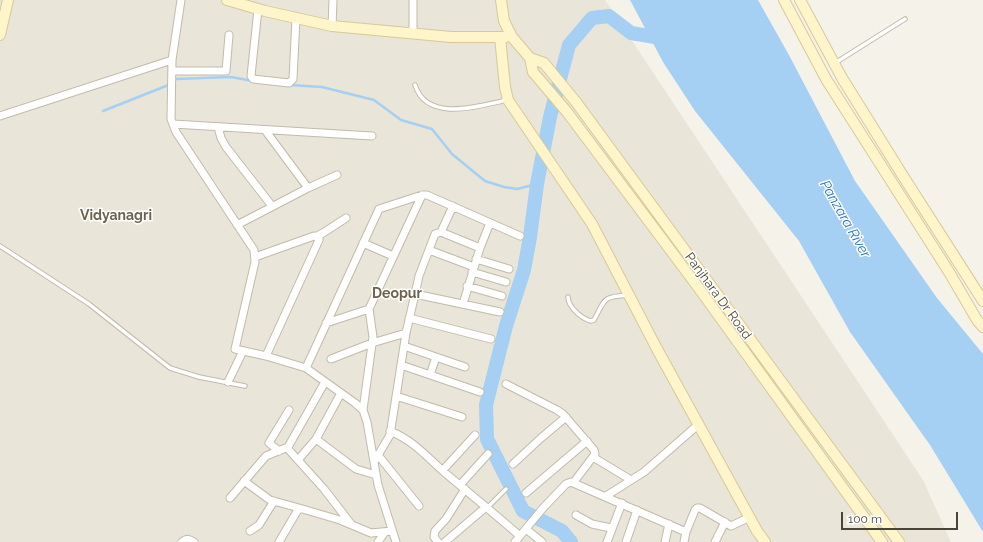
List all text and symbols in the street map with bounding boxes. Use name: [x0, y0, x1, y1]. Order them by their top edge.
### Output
water label: Panzara River: [816, 177, 874, 261]
district label: Vidyanagri: [80, 208, 152, 224]
street label: Panjhara Dr Road: [681, 250, 755, 342]
district label: Deopur: [372, 286, 422, 302]
scale bar: [843, 504, 960, 530]
text: 100 m: [848, 512, 882, 526]

